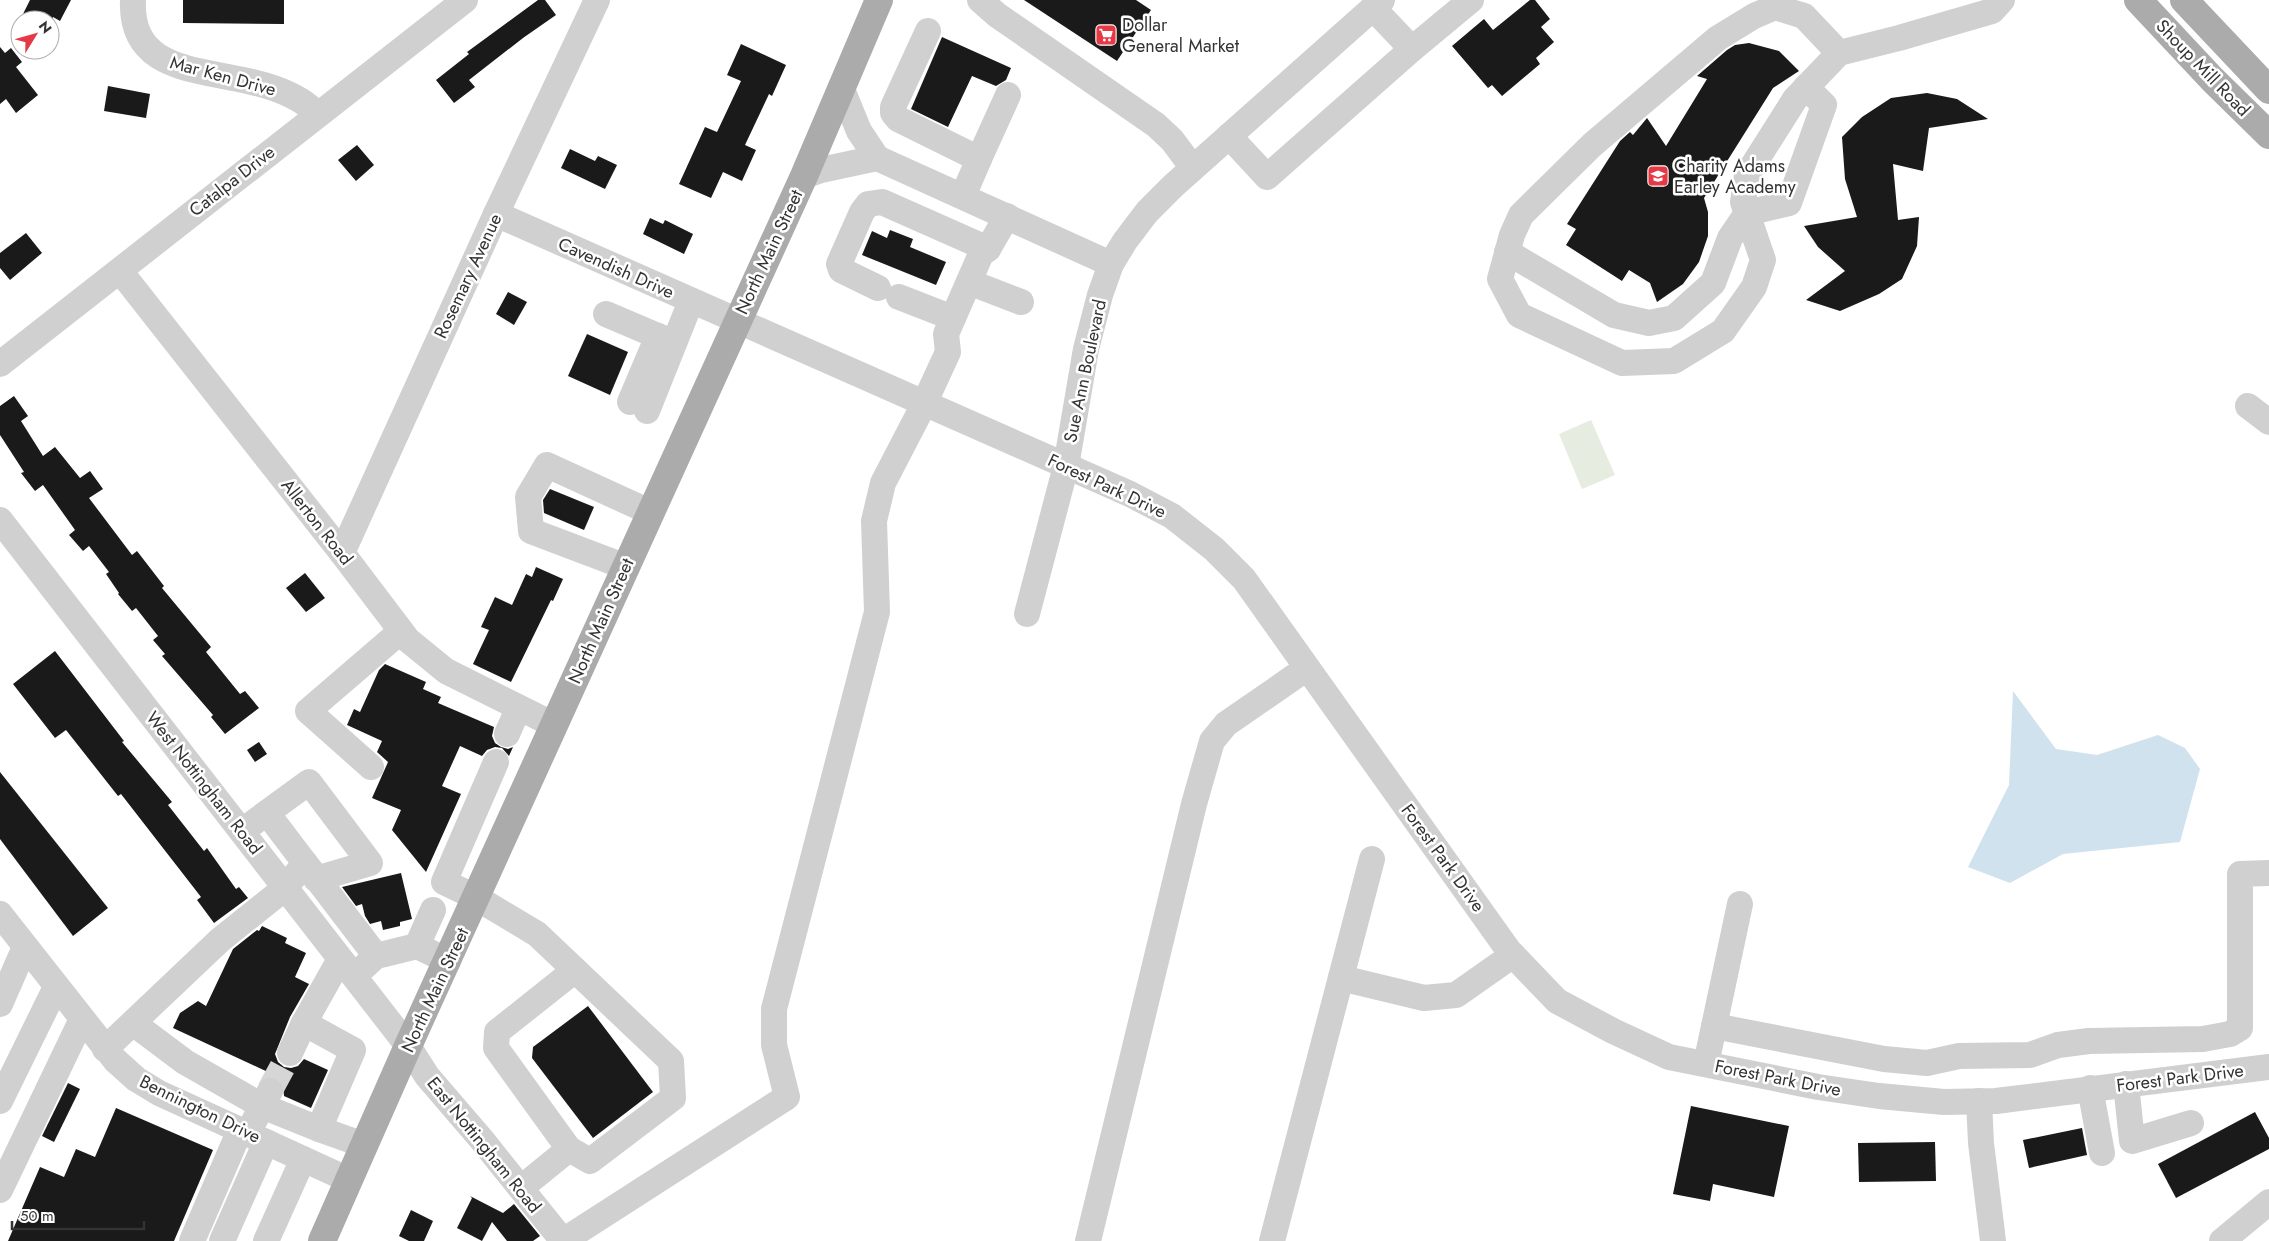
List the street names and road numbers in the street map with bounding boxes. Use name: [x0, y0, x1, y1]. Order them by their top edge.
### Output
street label: Shoup Mill Road: [2150, 14, 2256, 122]
street label: Mar Ken Drive: [167, 49, 279, 103]
street label: Catalpa Drive: [184, 139, 280, 223]
street label: North Main Street: [729, 185, 810, 319]
street label: Rosemary Avenue: [428, 209, 508, 343]
street label: Cavendish Drive: [554, 231, 678, 305]
street label: Sue Ann Boulevard: [1057, 297, 1113, 445]
street label: Forest Park Drive: [1044, 447, 1170, 525]
street label: Allerton Road: [275, 473, 359, 571]
street label: North Main Street: [562, 554, 641, 688]
street label: West Nottingham Road: [140, 706, 268, 860]
street label: Forest Park Drive: [1395, 799, 1491, 917]
street label: North Main Street: [395, 923, 476, 1057]
street label: Forest Park Drive: [1713, 1053, 1843, 1103]
street label: Forest Park Drive: [2115, 1057, 2245, 1099]
street label: Bennington Drive: [135, 1068, 265, 1150]
street label: East Nottingham Road: [421, 1071, 547, 1219]

